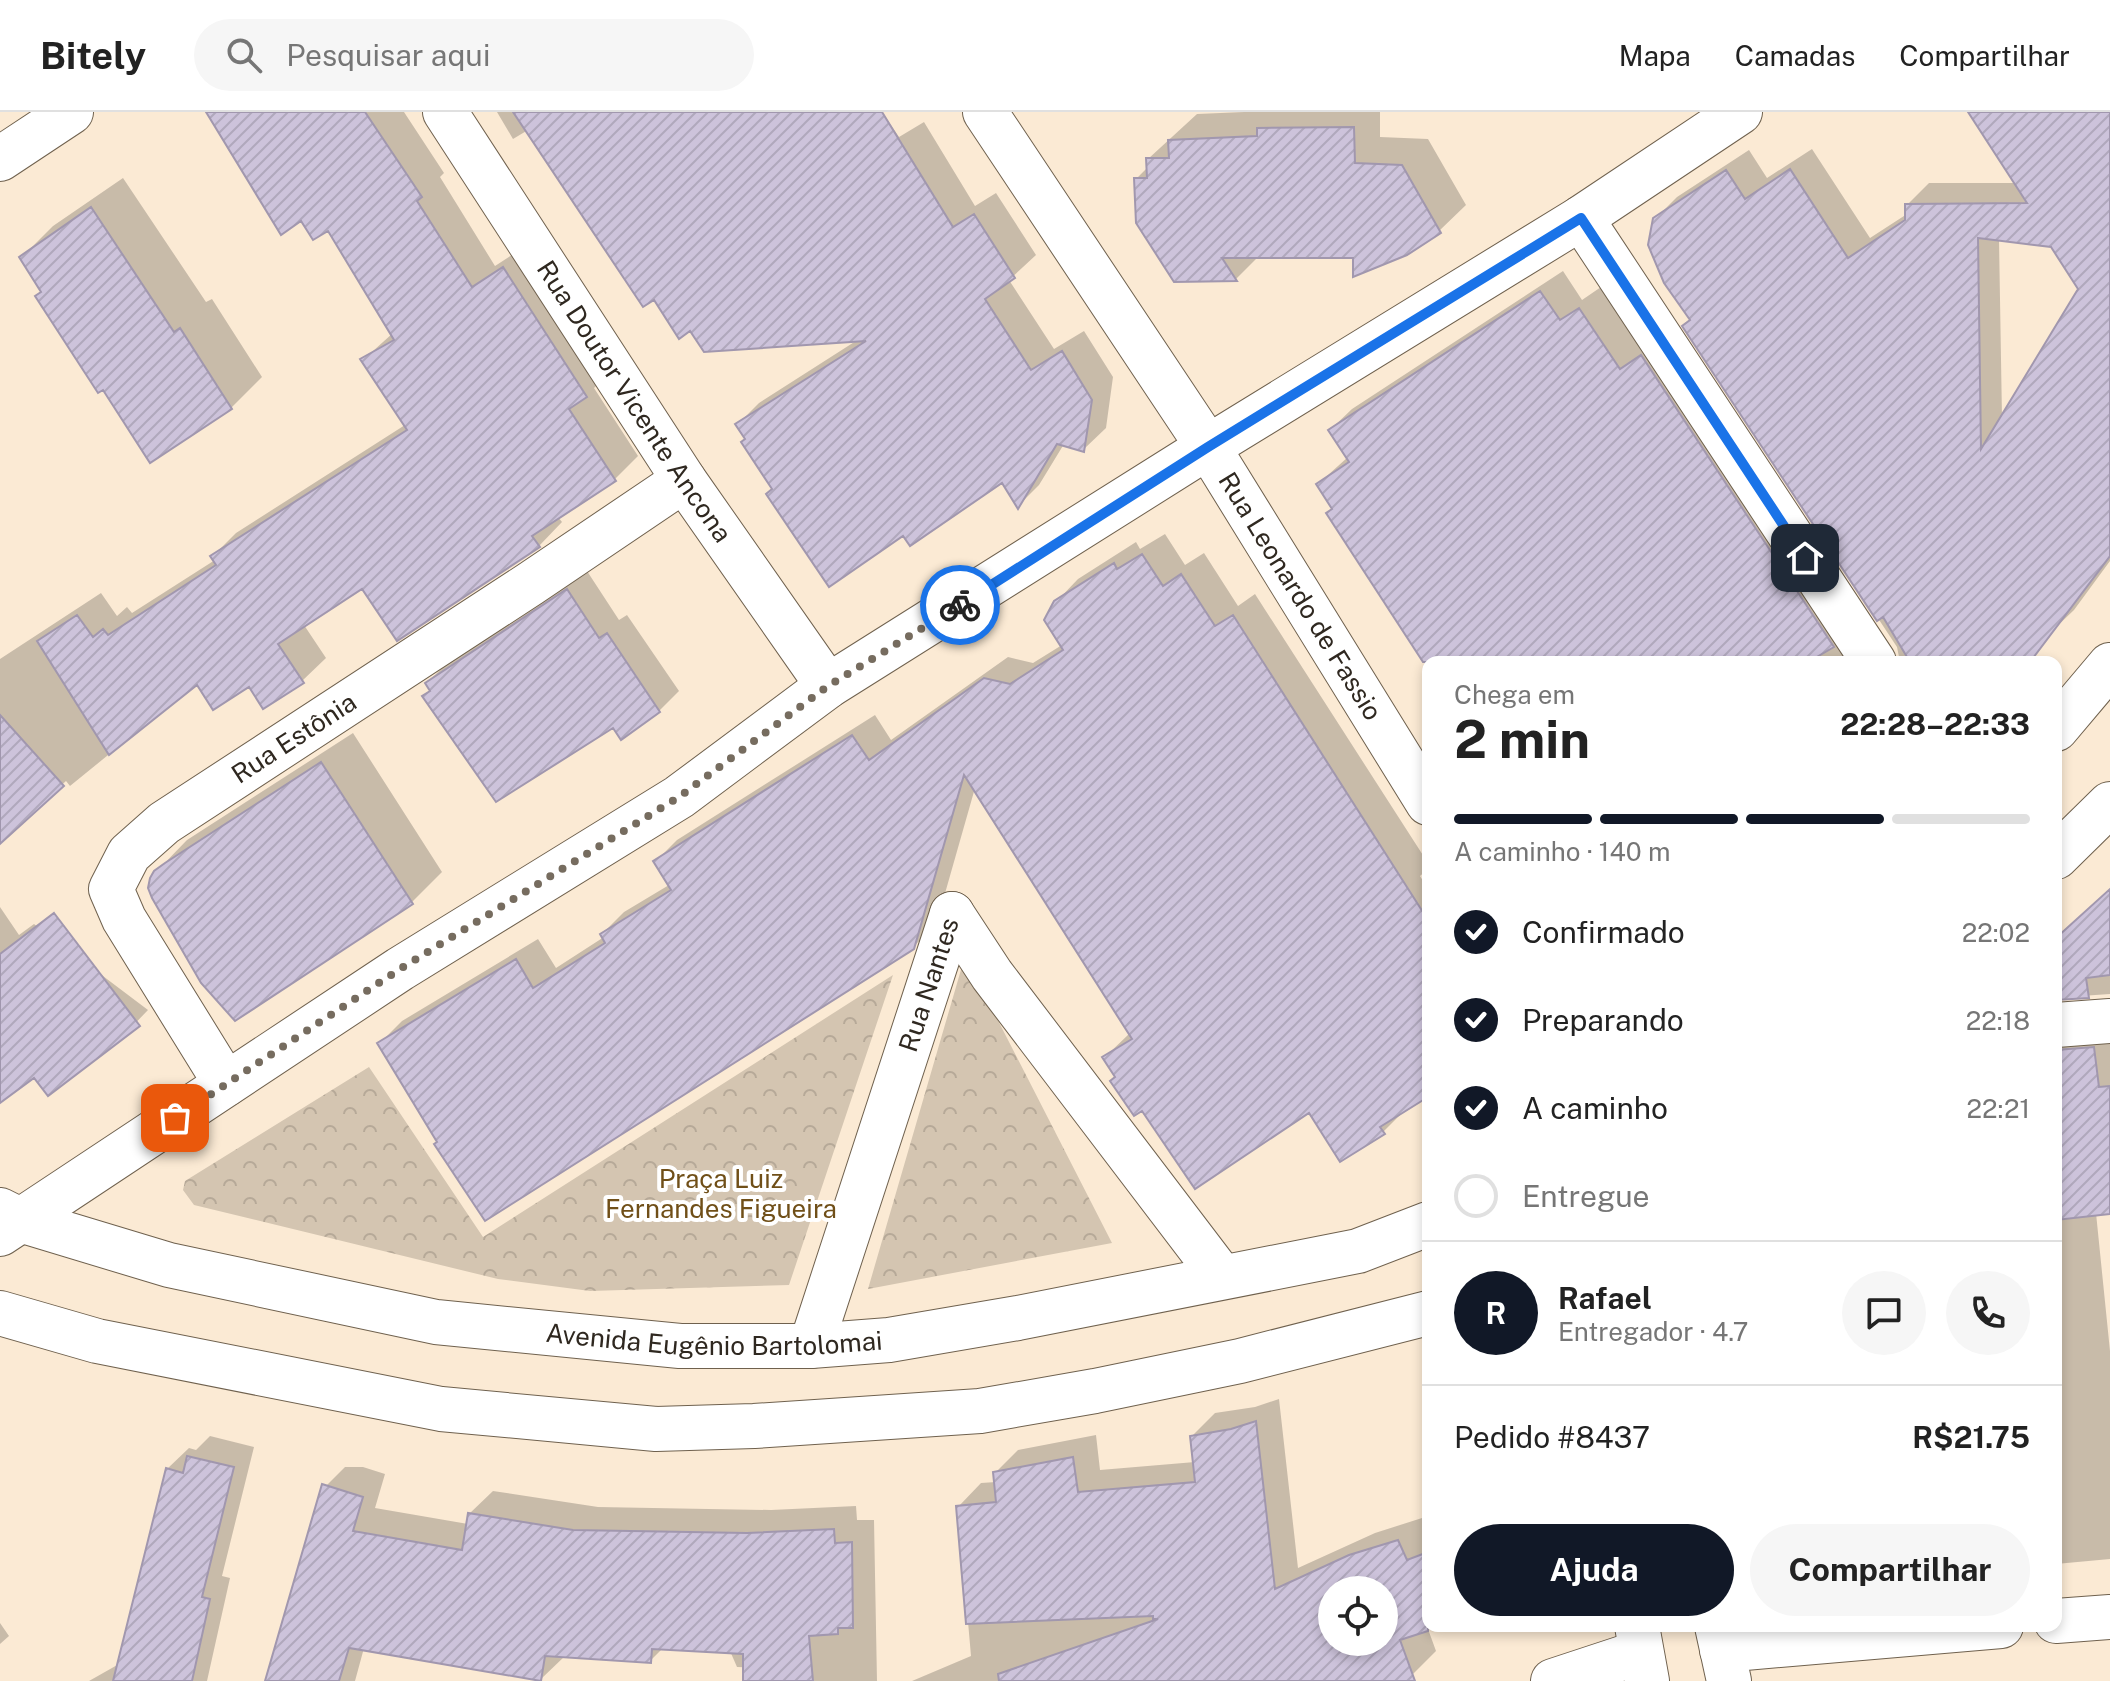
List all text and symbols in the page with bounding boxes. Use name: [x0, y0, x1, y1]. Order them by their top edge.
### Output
search box: [194, 19, 754, 91]
text: Bitely: [40, 33, 146, 78]
icon: search: [222, 33, 266, 77]
text: Pesquisar aqui: [286, 37, 490, 73]
text: Mapa: [1619, 39, 1691, 72]
text: Camadas: [1735, 39, 1855, 72]
text: Compartilhar: [1899, 39, 2070, 72]
street label: Rua Doutor Vicente Ancona: [531, 255, 739, 548]
street label: Rua Leonardo de Fassio: [1212, 466, 1389, 726]
pin: [1771, 524, 1839, 592]
icon: home: [1783, 536, 1827, 580]
courier: [920, 565, 1000, 645]
icon: bike: [938, 583, 982, 627]
text: Chega em: [1454, 679, 1575, 710]
street label: Rua Estônia: [226, 686, 362, 790]
text: 22:28–22:33: [1840, 706, 2030, 742]
text: 2 min: [1454, 709, 1590, 770]
text: A caminho · 140 m: [1454, 836, 1670, 867]
icon: check: [1454, 910, 1498, 954]
street label: Rua Nantes: [892, 914, 965, 1056]
text: Confirmado: [1522, 914, 1685, 950]
text: 22:02: [1962, 917, 2030, 948]
icon: check: [1454, 998, 1498, 1042]
text: Preparando: [1522, 1002, 1684, 1038]
text: 22:18: [1966, 1005, 2030, 1036]
pin: [141, 1084, 209, 1152]
icon: check: [1454, 1086, 1498, 1130]
text: A caminho: [1522, 1090, 1668, 1126]
text: 22:21: [1967, 1093, 2030, 1124]
icon: bag: [153, 1096, 197, 1140]
park label: Praça Luiz Fernandes Figueira: [605, 1163, 837, 1224]
text: Entregue: [1522, 1178, 1650, 1214]
button: chat: [1842, 1271, 1926, 1355]
button: phone: [1946, 1271, 2030, 1355]
text: Rafael: [1558, 1280, 1652, 1316]
text: R: [1486, 1295, 1506, 1331]
text: Entregador · 4.7: [1558, 1316, 1748, 1347]
street label: Avenida Eugênio Bartolomai: [544, 1317, 883, 1361]
text: Pedido #8437: [1454, 1419, 1650, 1455]
text: R$21.75: [1912, 1419, 2030, 1455]
button: Ajuda: [1454, 1524, 1734, 1616]
button: Compartilhar: [1750, 1524, 2030, 1616]
map controls: [1318, 1576, 1398, 1656]
button: locate: [1318, 1576, 1398, 1656]

